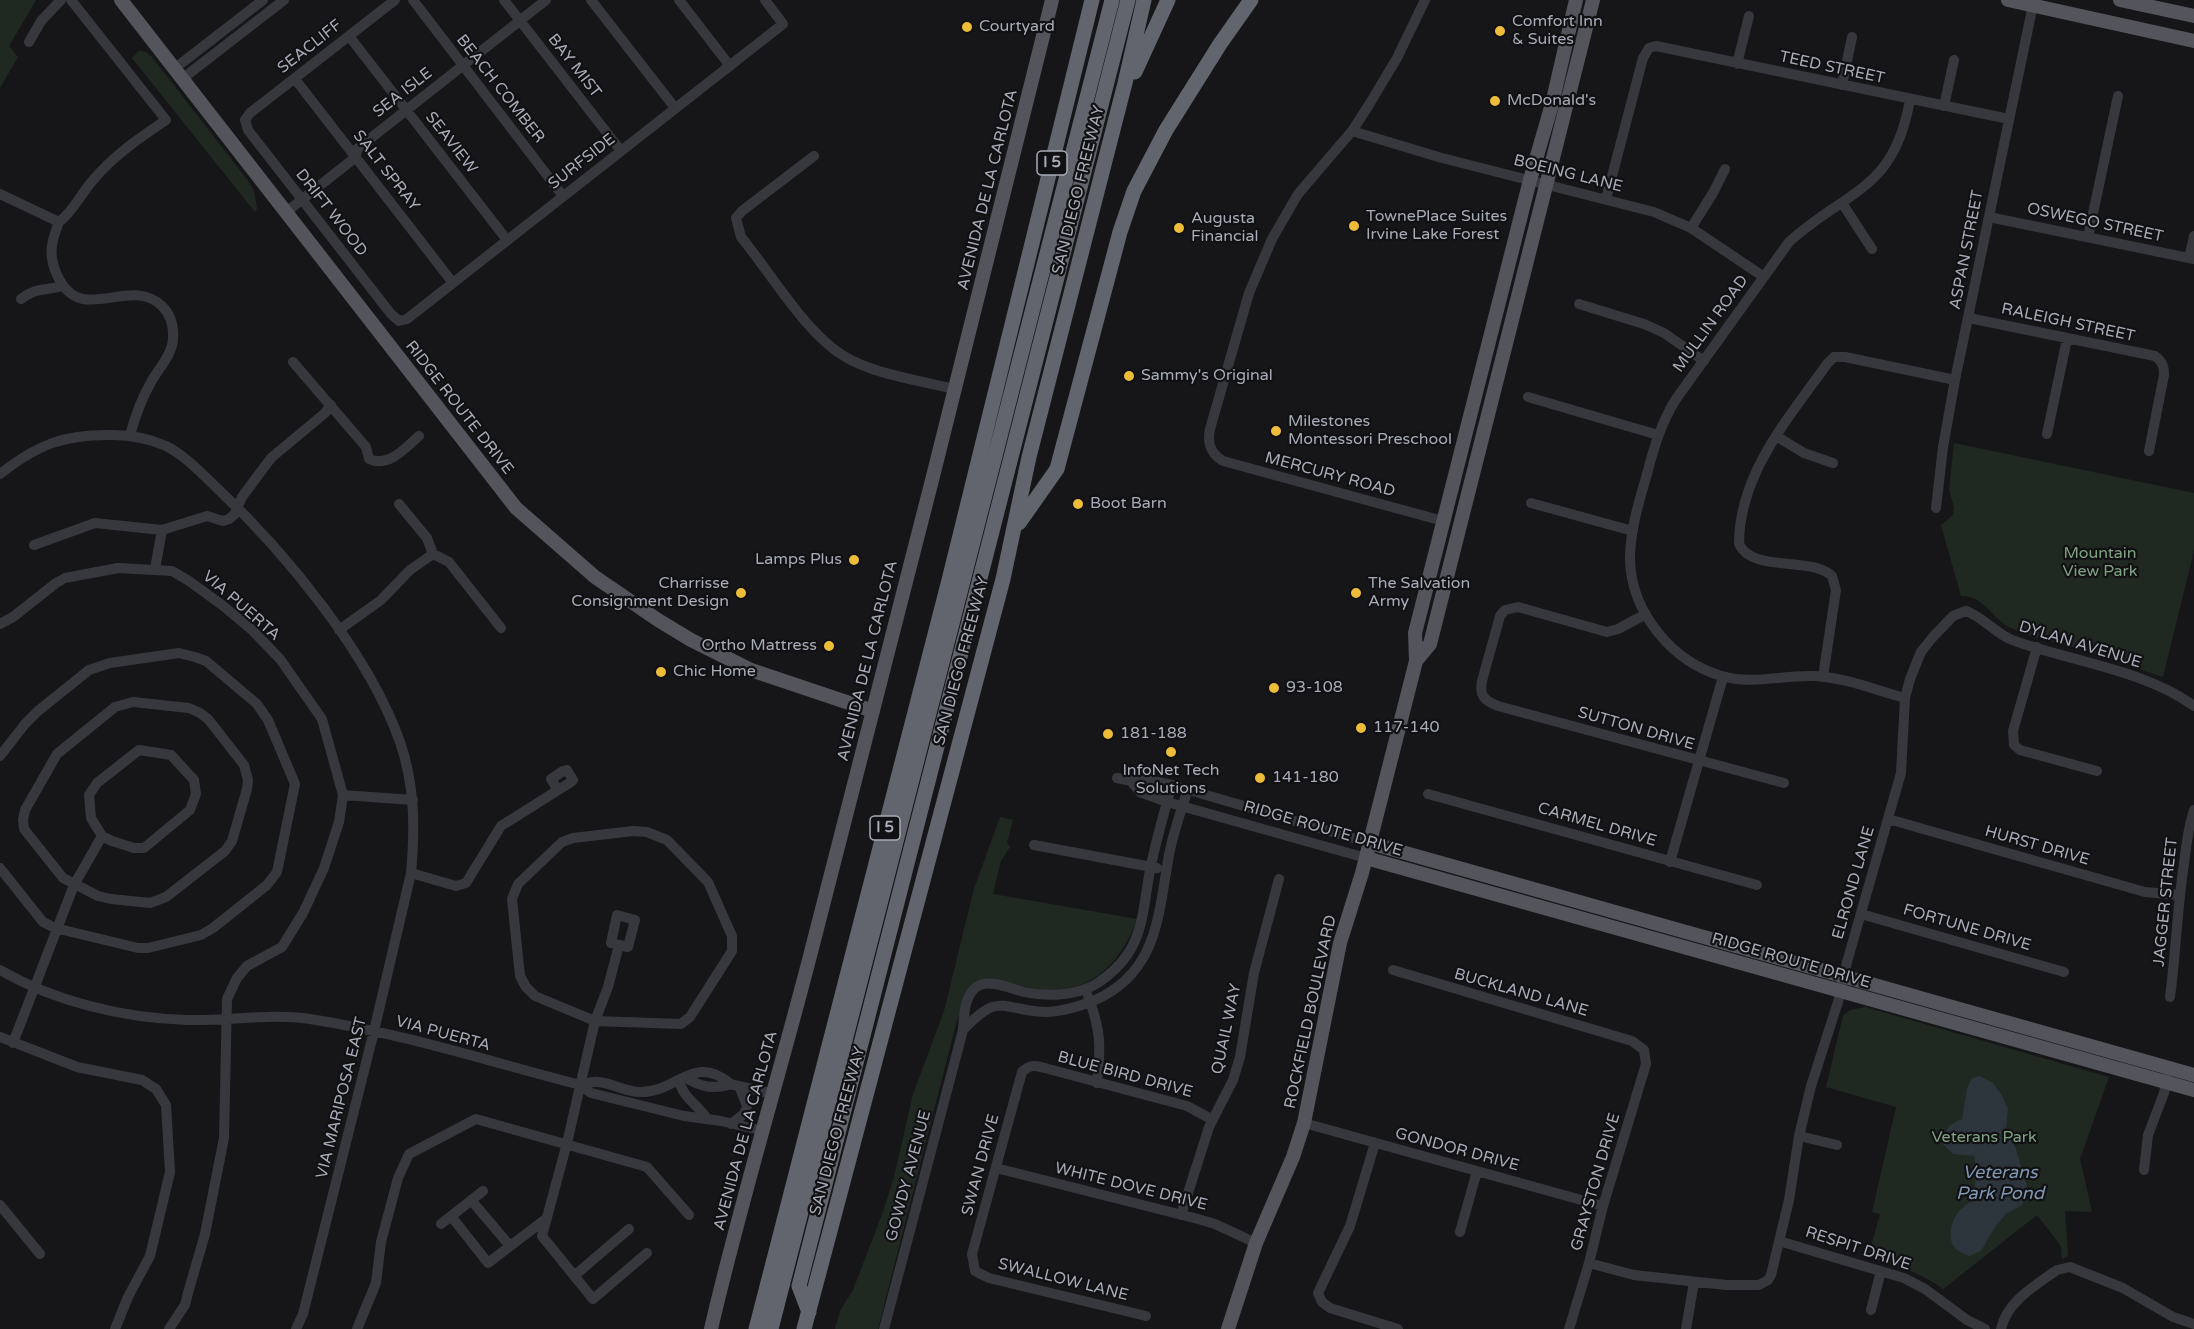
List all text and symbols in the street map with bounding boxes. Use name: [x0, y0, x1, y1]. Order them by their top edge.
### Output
place label: Comfort Inn & Suites: [1512, 12, 1603, 50]
street label: SEACLIFF: [274, 16, 346, 78]
place label: Courtyard: [979, 17, 1055, 37]
marker: Courtyard: [960, 20, 974, 34]
marker: Comfort Inn & Suites: [1493, 24, 1507, 38]
street label: BAY MIST: [543, 30, 605, 102]
street label: BEACH COMBER: [452, 31, 548, 147]
street label: TEED STREET: [1778, 47, 1886, 89]
street label: SEA ISLE: [370, 64, 436, 122]
street label: AVENIDA DE LA CARLOTA: [954, 88, 1022, 292]
place label: McDonald's: [1507, 91, 1596, 111]
marker: McDonald's: [1488, 94, 1502, 108]
street label: SAN DIEGO FREEWAY: [1049, 103, 1109, 277]
street label: SEAVIEW: [421, 108, 481, 178]
street label: SALT SPRAY: [349, 127, 423, 215]
street label: SURFSIDE: [545, 130, 619, 194]
road number: I 5: [1037, 151, 1067, 175]
street label: BOEING LANE: [1511, 151, 1625, 197]
street label: DRIFT WOOD: [291, 165, 371, 261]
street label: ASPAN STREET: [1946, 189, 1988, 311]
street label: OSWEGO STREET: [2025, 199, 2165, 247]
place label: TownePlace Suites Irvine Lake Forest: [1366, 207, 1507, 245]
place label: Augusta Financial: [1191, 209, 1259, 247]
marker: TownePlace Suites Irvine Lake Forest: [1347, 219, 1361, 233]
marker: Augusta Financial: [1172, 221, 1186, 235]
street label: MULLIN ROAD: [1669, 272, 1753, 376]
street label: RALEIGH STREET: [1999, 299, 2137, 347]
street label: RIDGE ROUTE DRIVE: [401, 337, 517, 479]
place label: Sammy's Original: [1141, 366, 1273, 386]
marker: Sammy's Original: [1122, 369, 1136, 383]
place label: Milestones Montessori Preschool: [1288, 412, 1452, 450]
marker: Milestones Montessori Preschool: [1269, 424, 1283, 438]
street label: MERCURY ROAD: [1263, 448, 1397, 502]
place label: Boot Barn: [1090, 494, 1167, 514]
marker: Boot Barn: [1071, 497, 1085, 511]
park label: Mountain View Park: [2063, 544, 2137, 582]
place label: Lamps Plus: [755, 550, 842, 570]
marker: Lamps Plus: [847, 553, 861, 567]
street label: AVENIDA DE LA CARLOTA: [834, 559, 902, 763]
street label: VIA PUERTA: [198, 567, 284, 645]
place label: Charrisse Consignment Design: [571, 574, 729, 612]
place label: The Salvation Army: [1368, 574, 1470, 612]
street label: SAN DIEGO FREEWAY: [930, 575, 994, 747]
marker: Charrisse Consignment Design: [734, 586, 748, 600]
marker: The Salvation Army: [1349, 586, 1363, 600]
street label: DYLAN AVENUE: [2016, 617, 2144, 673]
place label: Ortho Mattress: [701, 636, 817, 656]
marker: Ortho Mattress: [822, 639, 836, 653]
place label: Chic Home: [673, 662, 756, 682]
marker: Chic Home: [654, 665, 668, 679]
place label: 93-108: [1286, 678, 1343, 698]
marker: 93-108: [1267, 681, 1281, 695]
street label: SUTTON DRIVE: [1576, 703, 1696, 755]
place label: 117-140: [1373, 718, 1439, 738]
marker: 117-140: [1354, 721, 1368, 735]
place label: 181-188: [1120, 724, 1187, 744]
marker: 181-188: [1101, 727, 1115, 741]
marker: InfoNet Tech Solutions: [1164, 745, 1178, 759]
place label: InfoNet Tech Solutions: [1122, 761, 1220, 799]
place label: 141-180: [1272, 768, 1339, 788]
marker: 141-180: [1253, 771, 1267, 785]
street label: RIDGE ROUTE DRIVE: [1241, 797, 1405, 861]
street label: CARMEL DRIVE: [1535, 799, 1659, 851]
road number: I 5: [870, 816, 900, 840]
street label: HURST DRIVE: [1982, 822, 2092, 870]
street label: ELROND LANE: [1829, 824, 1879, 942]
street label: JAGGER STREET: [2150, 836, 2182, 968]
street label: FORTUNE DRIVE: [1901, 901, 2033, 955]
street label: ROCKFIELD BOULEVARD: [1281, 913, 1341, 1111]
street label: RIDGE ROUTE DRIVE: [1709, 929, 1873, 993]
street label: BUCKLAND LANE: [1452, 965, 1590, 1021]
street label: QUAIL WAY: [1208, 982, 1246, 1076]
street label: VIA PUERTA: [394, 1012, 492, 1056]
street label: VIA MARIPOSA EAST: [313, 1015, 371, 1181]
street label: AVENIDA DE LA CARLOTA: [710, 1029, 782, 1233]
street label: SAN DIEGO FREEWAY: [806, 1045, 870, 1217]
street label: BLUE BIRD DRIVE: [1055, 1048, 1195, 1102]
street label: GOWDY AVENUE: [882, 1108, 936, 1244]
street label: GRAYSTON DRIVE: [1567, 1111, 1625, 1253]
street label: SWAN DRIVE: [958, 1112, 1004, 1218]
street label: GONDOR DRIVE: [1393, 1124, 1521, 1176]
park label: Veterans Park: [1931, 1128, 2037, 1148]
street label: WHITE DOVE DRIVE: [1053, 1159, 1209, 1215]
water label: Veterans Park Pond: [1956, 1162, 2044, 1204]
street label: RESPIT DRIVE: [1803, 1223, 1913, 1275]
street label: SWALLOW LANE: [996, 1255, 1130, 1305]

